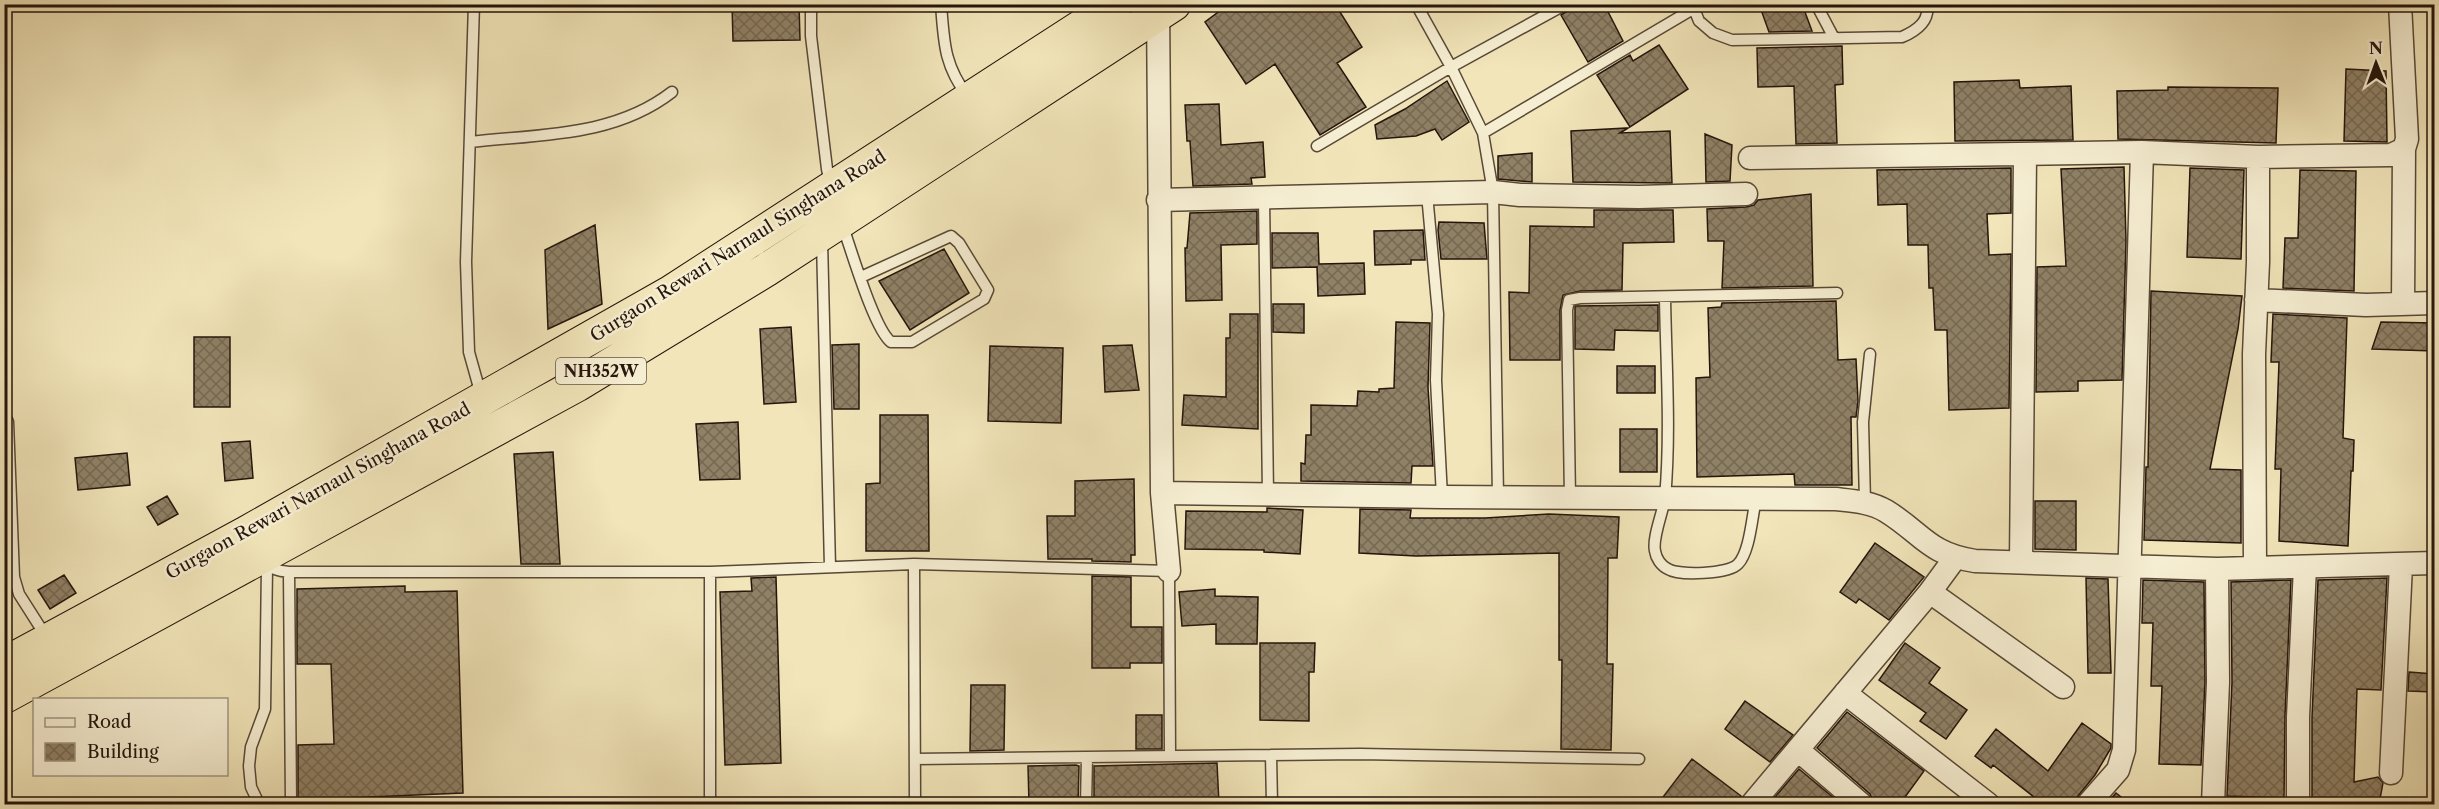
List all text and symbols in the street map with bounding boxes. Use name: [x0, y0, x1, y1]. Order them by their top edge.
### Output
north arrow: [2346, 33, 2406, 93]
text: N: [2369, 38, 2383, 58]
street label: Gurgaon Rewari Narnaul Singhana Road: [586, 145, 890, 347]
road number: NH352W: [556, 358, 646, 384]
street label: Gurgaon Rewari Narnaul Singhana Road: [162, 398, 474, 584]
legend: [33, 698, 228, 776]
text: Road: [87, 711, 132, 733]
text: Building: [87, 741, 159, 763]

